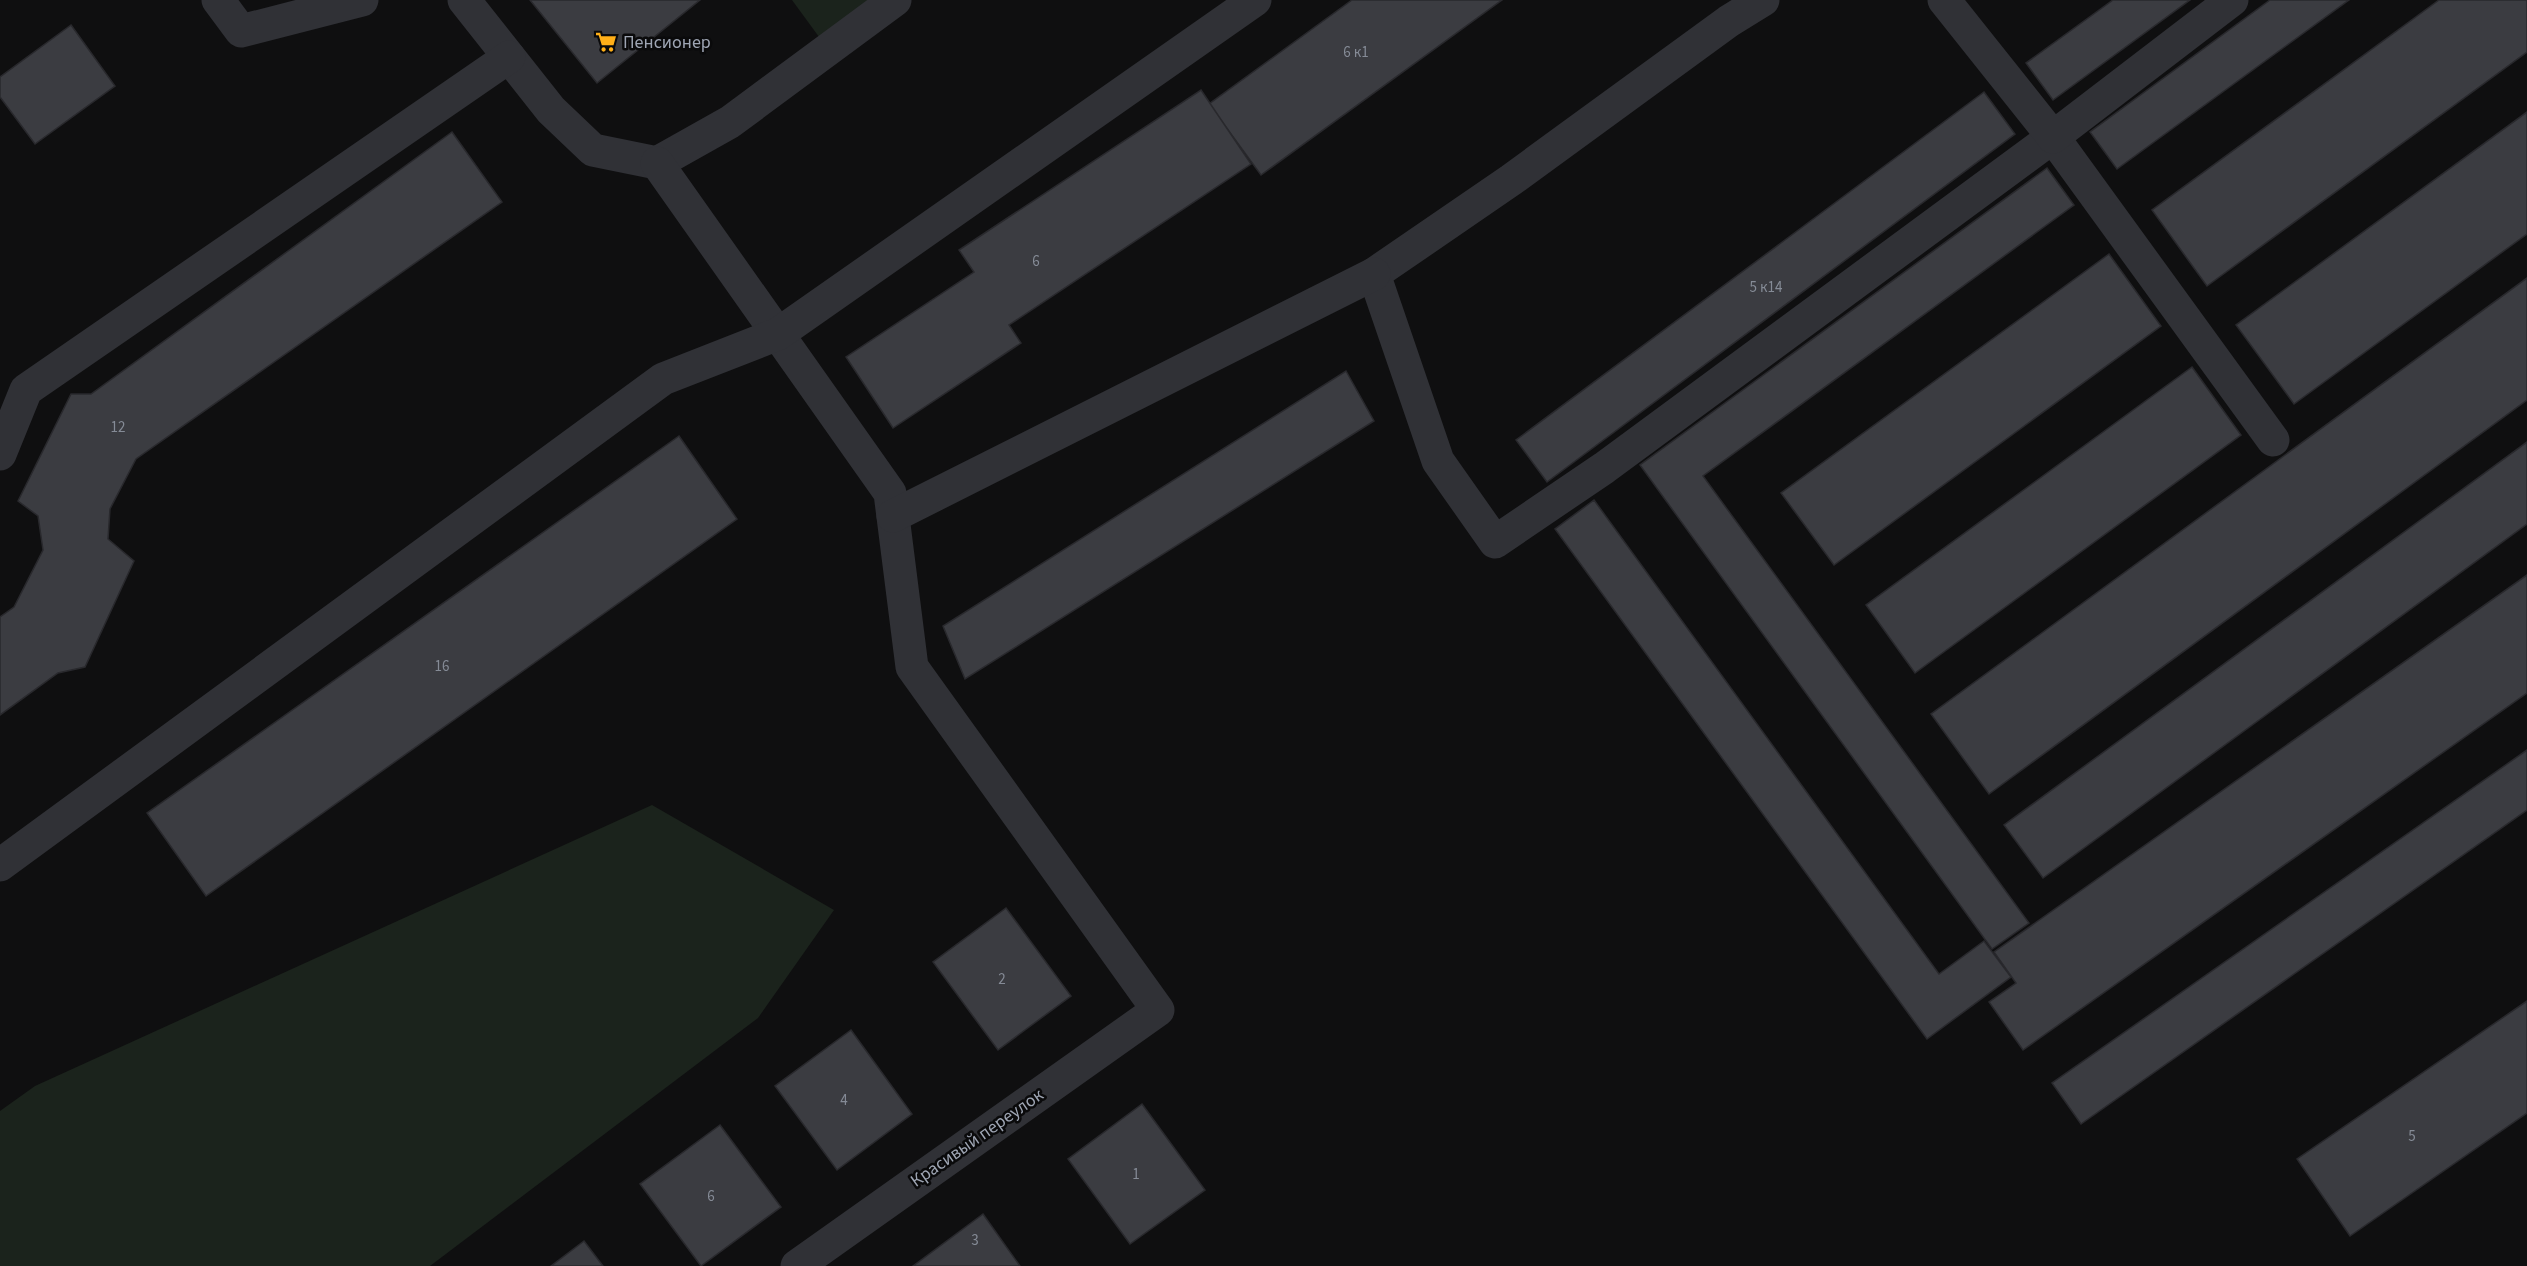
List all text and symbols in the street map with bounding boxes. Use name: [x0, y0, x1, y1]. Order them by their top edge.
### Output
supermarket icon: Пенсионер: [594, 30, 618, 54]
place label: Пенсионер: [623, 30, 711, 55]
house number: 6 к1: [1343, 42, 1369, 63]
house number: 6: [1032, 251, 1040, 272]
house number: 5 к14: [1750, 277, 1783, 298]
house number: 12: [111, 417, 125, 438]
house number: 16: [435, 656, 449, 677]
house number: 2: [998, 969, 1006, 990]
street label: Красивый переулок: [906, 1083, 1049, 1193]
house number: 4: [840, 1090, 848, 1111]
house number: 5: [2408, 1126, 2416, 1147]
house number: 1: [1132, 1164, 1140, 1185]
house number: 6: [707, 1186, 715, 1207]
house number: 3: [971, 1230, 979, 1251]

